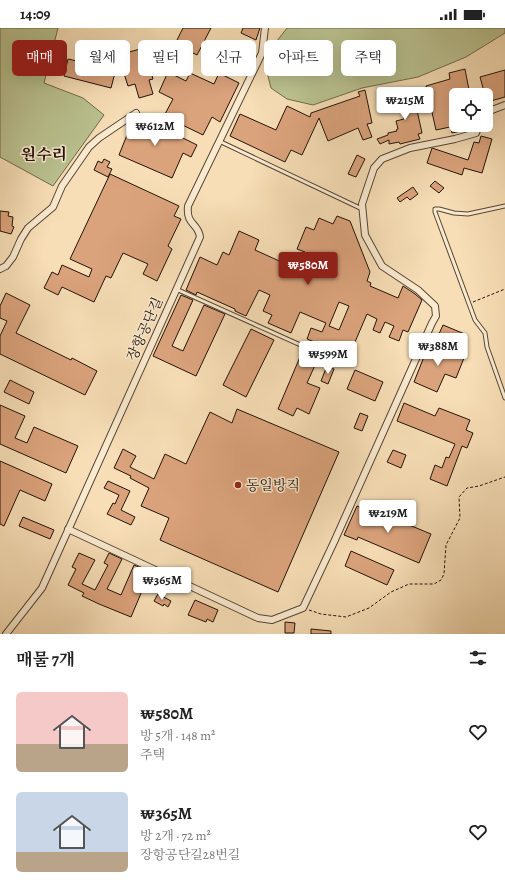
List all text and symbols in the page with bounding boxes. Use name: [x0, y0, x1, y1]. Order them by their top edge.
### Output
text: 14:09: [20, 4, 50, 24]
chip: 매매: [12, 40, 67, 76]
chip: 월세: [75, 40, 130, 76]
chip: 필터: [138, 40, 193, 76]
chip: 신규: [201, 40, 256, 76]
chip: 아파트: [264, 40, 333, 76]
chip: 주택: [341, 40, 396, 76]
pin: ₩215M: [377, 87, 433, 121]
map controls: [449, 88, 493, 132]
button: locate: [449, 88, 493, 132]
text: ₩215M: [386, 91, 425, 108]
pin: ₩612M: [127, 113, 183, 147]
text: ₩612M: [135, 117, 175, 134]
district label: 원수리: [21, 144, 67, 166]
pin: ₩580M: [280, 252, 336, 286]
text: ₩580M: [288, 256, 328, 273]
street label: 장항공단길: [123, 294, 167, 364]
pin: ₩388M: [410, 333, 466, 367]
text: ₩388M: [418, 337, 458, 354]
pin: ₩599M: [300, 341, 356, 375]
text: ₩599M: [308, 345, 348, 362]
place label: 동일방직: [246, 476, 300, 495]
marker: 동일방직: [233, 480, 243, 490]
pin: ₩219M: [360, 500, 416, 534]
text: ₩219M: [368, 504, 408, 521]
pin: ₩365M: [134, 567, 190, 601]
text: ₩365M: [142, 571, 182, 588]
icon: filters: [467, 647, 489, 669]
text: 매물 7개: [16, 648, 75, 671]
text: ₩580M: [140, 702, 193, 725]
icon: home: [48, 708, 96, 756]
icon: heart: [467, 721, 489, 743]
text: 방 5개 · 148 m²: [140, 727, 215, 744]
text: 주택: [140, 746, 165, 763]
text: ₩365M: [140, 802, 192, 825]
icon: home: [48, 808, 96, 856]
icon: heart: [467, 821, 489, 843]
text: 방 2개 · 72 m²: [140, 827, 211, 844]
text: 장항공단길28번길: [140, 846, 240, 863]

